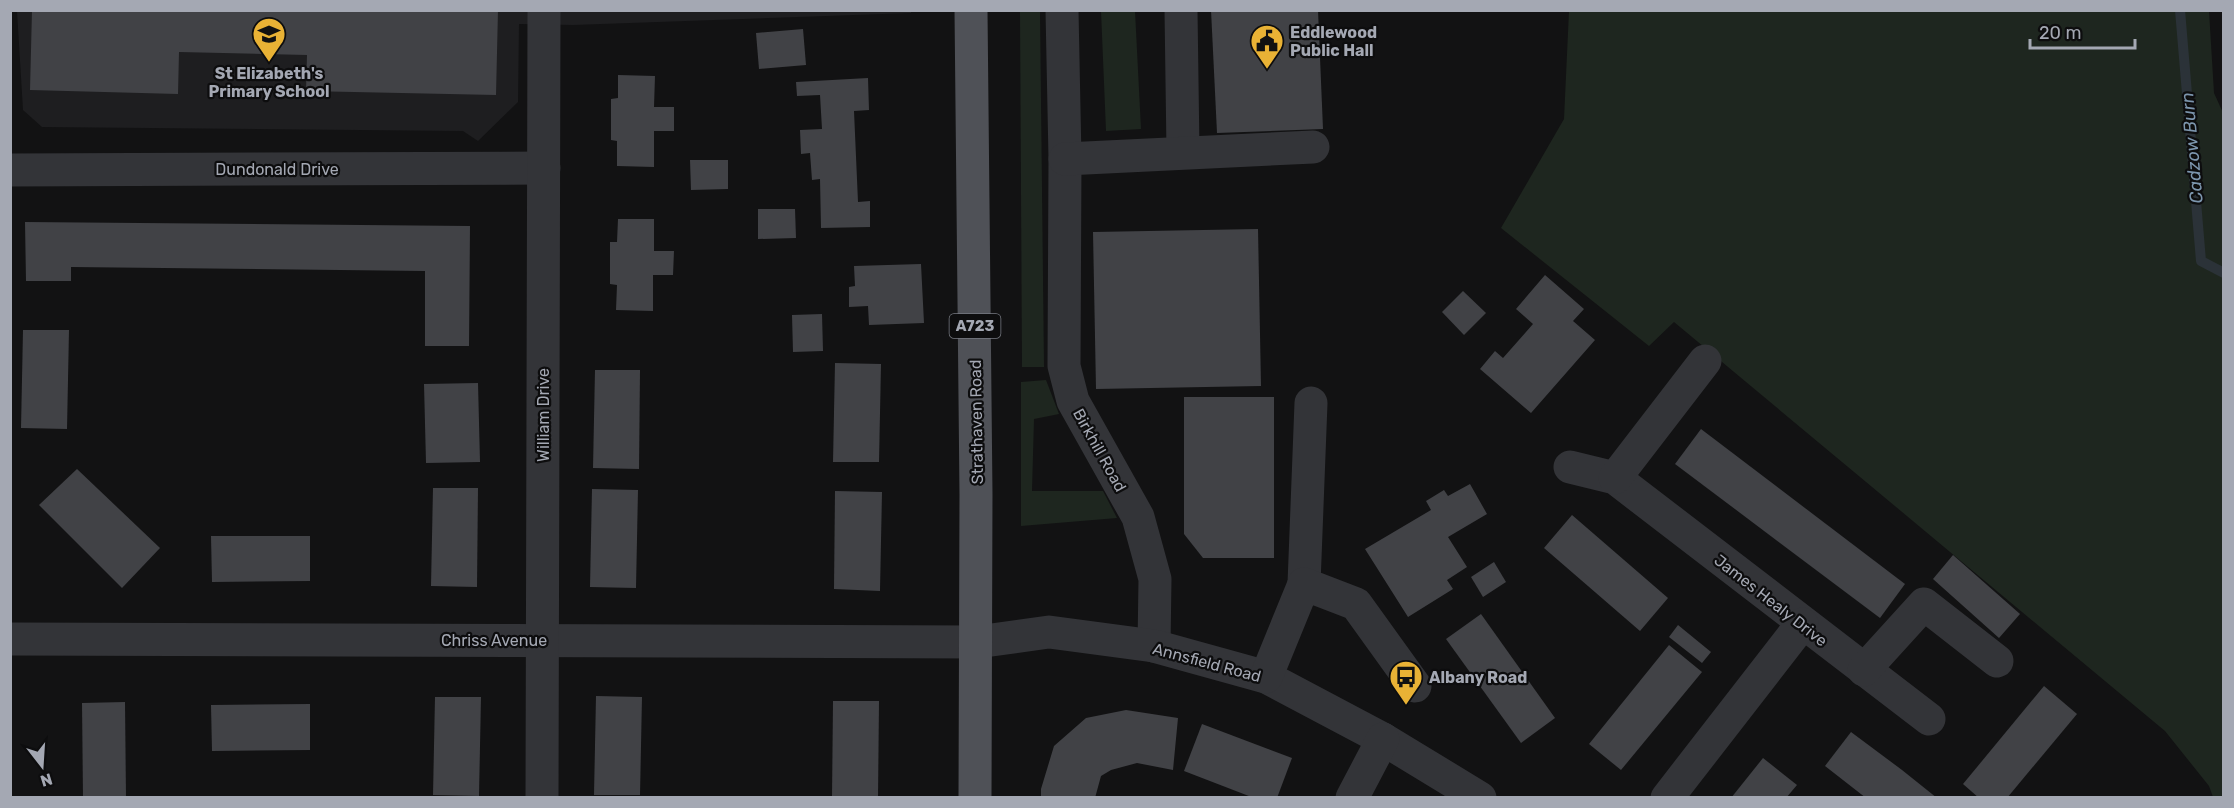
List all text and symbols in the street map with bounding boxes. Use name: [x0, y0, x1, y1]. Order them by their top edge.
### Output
scale bar: [2030, 12, 2135, 50]
school or university icon: St Elizabeth's Primary School: [251, 16, 287, 63]
text: 20 m: [2039, 22, 2081, 44]
public building icon: Eddlewood Public Hall: [1249, 23, 1285, 70]
place label: Eddlewood Public Hall: [1290, 23, 1377, 60]
place label: St Elizabeth's Primary School: [208, 64, 330, 101]
water label: Cadzow Burn: [2176, 91, 2208, 205]
street label: Dundonald Drive: [215, 160, 339, 179]
road number: A723: [950, 314, 1000, 338]
street label: Strathaven Road: [966, 360, 987, 484]
street label: William Drive: [534, 368, 553, 462]
street label: Birkhill Road: [1069, 405, 1130, 495]
street label: James Healy Drive: [1710, 550, 1831, 650]
street label: Chriss Avenue: [441, 631, 547, 650]
street label: Annsfield Road: [1151, 639, 1263, 686]
bus stop icon: Albany Road: [1388, 659, 1424, 706]
place label: Albany Road: [1429, 668, 1527, 687]
north arrow: [12, 736, 72, 796]
text: N: [38, 769, 55, 791]

